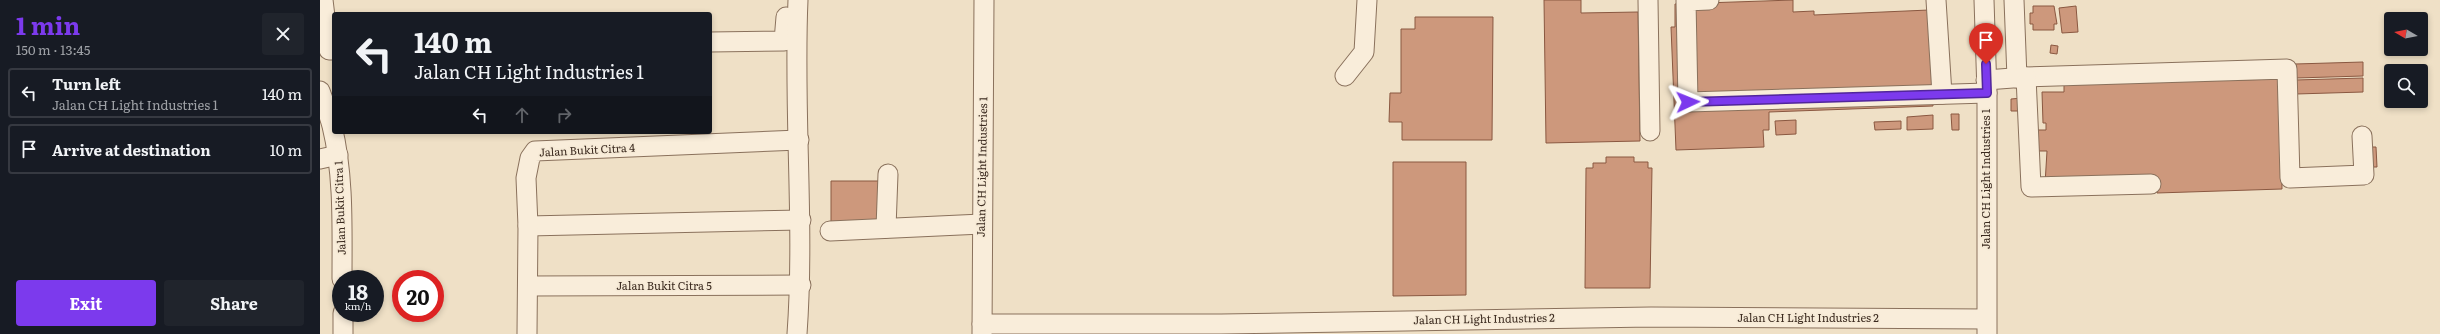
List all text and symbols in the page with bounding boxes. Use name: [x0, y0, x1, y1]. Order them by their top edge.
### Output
text: 1 min: [16, 7, 80, 42]
north arrow: [2384, 12, 2428, 56]
map controls: [2384, 12, 2428, 108]
button: close: [262, 13, 304, 55]
text: 140 m: [414, 20, 492, 62]
pin: [1969, 23, 2003, 64]
icon: left: [348, 28, 400, 80]
icon: arrive: [1975, 29, 1997, 51]
text: 150 m · 13:45: [16, 40, 90, 59]
text: Jalan CH Light Industries 1: [414, 58, 644, 85]
button: search: [2384, 64, 2428, 108]
text: Turn left: [52, 72, 121, 95]
position arrow: [1667, 81, 1709, 123]
icon: left: [18, 82, 40, 104]
text: 140 m: [262, 82, 302, 105]
text: Jalan CH Light Industries 1: [52, 95, 218, 114]
street label: Jalan CH Light Industries 1: [972, 96, 990, 237]
icon: left: [469, 104, 491, 126]
icon: ahead: [511, 104, 533, 126]
icon: right: [553, 104, 575, 126]
street label: Jalan CH Light Industries 1: [1977, 108, 1993, 249]
icon: arrive: [18, 138, 40, 160]
text: Arrive at destination: [52, 138, 211, 161]
text: 10 m: [270, 138, 302, 161]
street label: Jalan Bukit Citra 4: [539, 138, 635, 160]
street label: Jalan Bukit Citra 1: [329, 160, 349, 256]
speed limit sign: 20: [392, 270, 444, 322]
text: 18: [348, 276, 368, 306]
street label: Jalan Bukit Citra 5: [616, 277, 712, 293]
button: Exit: [16, 280, 156, 326]
button: Share: [164, 280, 304, 326]
text: km/h: [345, 298, 371, 313]
street label: Jalan CH Light Industries 2: [1413, 309, 1555, 327]
street label: Jalan CH Light Industries 2: [1737, 309, 1879, 325]

